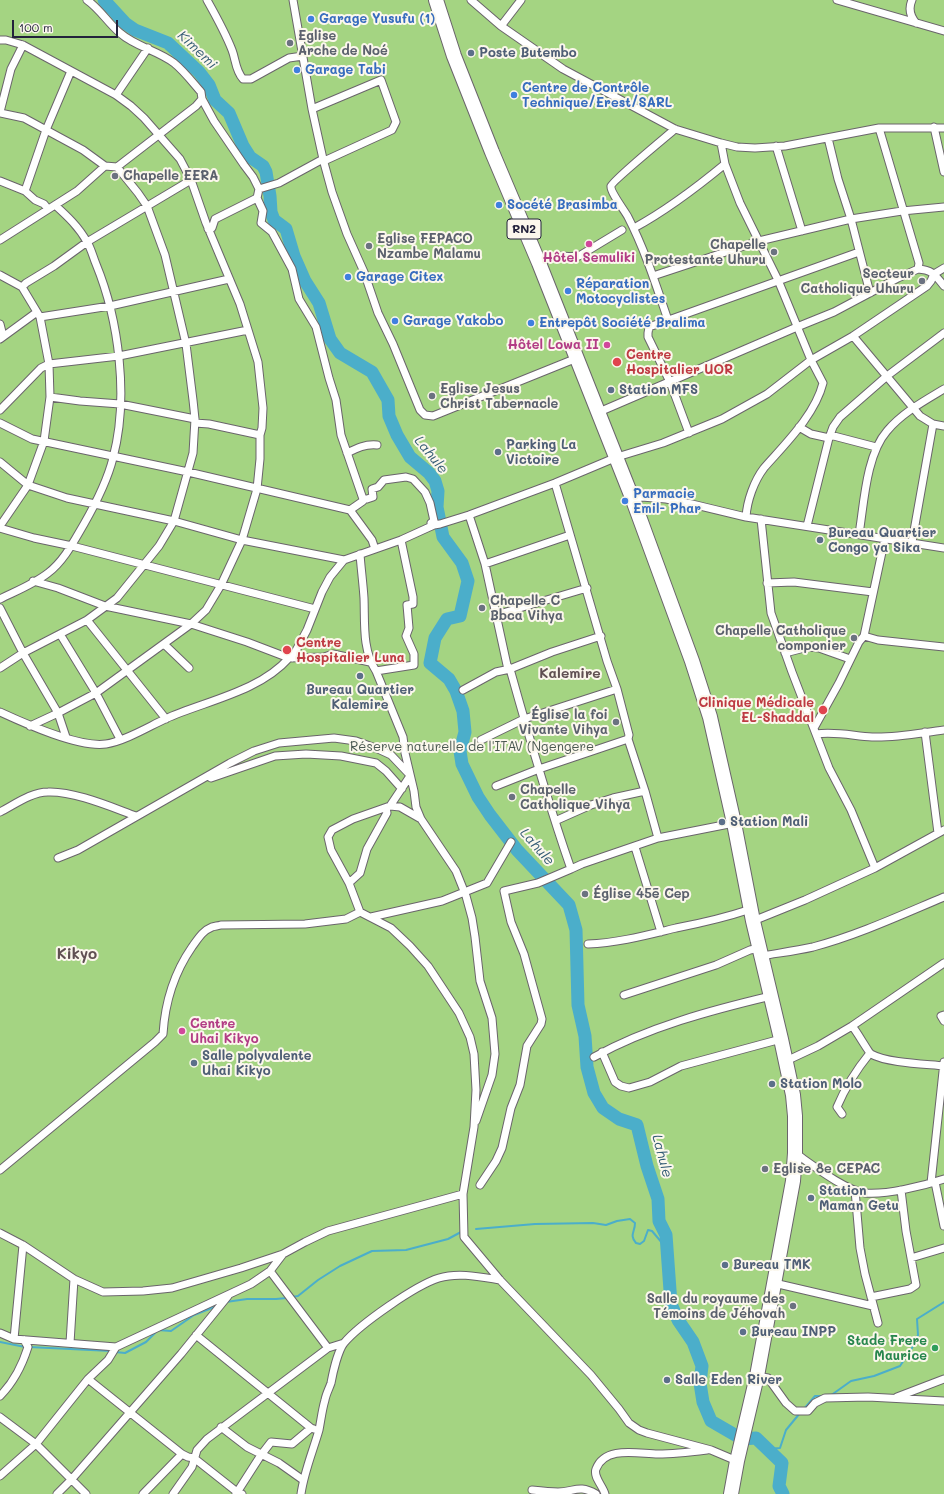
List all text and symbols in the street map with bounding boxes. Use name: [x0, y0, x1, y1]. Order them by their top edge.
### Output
place label: Garage Yusufu (1): [319, 11, 435, 27]
scale bar: [14, 12, 120, 38]
marker: Garage Yusufu (1): [306, 14, 316, 24]
text: 100 m: [19, 19, 53, 35]
water label: Kimemi: [174, 27, 220, 73]
place label: Eglise Arche de Noé: [298, 28, 388, 59]
marker: Eglise Arche de Noé: [285, 38, 295, 48]
place label: Poste Butembo: [479, 45, 577, 61]
marker: Poste Butembo: [466, 48, 476, 58]
place label: Garage Tabi: [305, 62, 386, 78]
marker: Garage Tabi: [292, 65, 302, 75]
place label: Centre de Contrôle Technique/Erest/SARL: [522, 80, 672, 111]
marker: Centre de Contrôle Technique/Erest/SARL: [509, 90, 519, 100]
place label: Chapelle EERA: [123, 168, 218, 184]
marker: Chapelle EERA: [110, 171, 120, 181]
place label: Socété Brasimba: [507, 197, 618, 213]
marker: Socété Brasimba: [494, 200, 504, 210]
road number: RN2: [507, 219, 541, 239]
place label: Eglise FEPACO Nzambe Malamu: [377, 231, 481, 262]
place label: Chapelle Protestante Uhuru: [645, 237, 766, 268]
marker: Hôtel Semuliki: [584, 239, 594, 249]
marker: Eglise FEPACO Nzambe Malamu: [364, 241, 374, 251]
marker: Chapelle Protestante Uhuru: [769, 247, 779, 257]
place label: Hôtel Semuliki: [542, 250, 636, 266]
place label: Secteur Catholique Uhuru: [801, 266, 914, 297]
place label: Garage Citex: [356, 269, 443, 285]
marker: Garage Citex: [343, 272, 353, 282]
place label: Réparation Motocyclistes: [576, 276, 665, 307]
marker: Secteur Catholique Uhuru: [917, 276, 927, 286]
marker: Réparation Motocyclistes: [563, 286, 573, 296]
place label: Garage Yakobo: [403, 313, 503, 329]
place label: Entrepôt Société Bralima: [539, 315, 705, 331]
marker: Garage Yakobo: [390, 316, 400, 326]
marker: Entrepôt Société Bralima: [526, 318, 536, 328]
place label: Hôtel Lowa II: [508, 337, 599, 353]
marker: Hôtel Lowa II: [602, 340, 612, 350]
place label: Centre Hospitalier UOR: [626, 347, 733, 378]
marker: Centre Hospitalier UOR: [611, 356, 623, 368]
place label: Eglise Jesus Christ Tabernacle: [440, 381, 558, 412]
place label: Station MFS: [619, 382, 698, 398]
marker: Station MFS: [606, 385, 616, 395]
marker: Eglise Jesus Christ Tabernacle: [427, 391, 437, 401]
water label: Lahule: [411, 433, 451, 477]
place label: Parking La Victoire: [506, 437, 576, 468]
marker: Parking La Victoire: [493, 447, 503, 457]
place label: Parmacie Emil- Phar: [633, 486, 701, 517]
marker: Parmacie Emil- Phar: [620, 496, 630, 506]
place label: Bureau Quartier Congo ya Sika: [828, 525, 936, 556]
marker: Bureau Quartier Congo ya Sika: [815, 535, 825, 545]
place label: Chapelle C Bbca Vihya: [490, 593, 563, 624]
marker: Chapelle C Bbca Vihya: [477, 603, 487, 613]
place label: Chapelle Catholique componier: [715, 623, 846, 654]
marker: Chapelle Catholique componier: [849, 633, 859, 643]
place label: Centre Hospitalier Luna: [296, 635, 405, 666]
marker: Centre Hospitalier Luna: [281, 644, 293, 656]
district label: Kalemire: [539, 666, 601, 682]
marker: Bureau Quartier Kalemire: [355, 671, 365, 681]
place label: Bureau Quartier Kalemire: [306, 682, 414, 713]
place label: Clinique Médicale EL-Shaddal: [698, 695, 814, 726]
marker: Clinique Médicale EL-Shaddal: [817, 704, 829, 716]
place label: Église la foi Vivante Vihya: [519, 707, 608, 738]
marker: Église la foi Vivante Vihya: [611, 717, 621, 727]
park label: Réserve naturelle de l'ITAV (Ngengere: [350, 739, 594, 755]
place label: Chapelle Catholique Vihya: [520, 782, 631, 813]
marker: Chapelle Catholique Vihya: [507, 792, 517, 802]
place label: Station Mali: [730, 814, 808, 830]
marker: Station Mali: [717, 817, 727, 827]
water label: Lahule: [516, 825, 558, 869]
place label: Église 45ē Cep: [593, 886, 690, 902]
marker: Église 45ē Cep: [580, 889, 590, 899]
district label: Kikyo: [57, 945, 97, 963]
place label: Centre Uhai Kikyo: [190, 1016, 259, 1047]
marker: Centre Uhai Kikyo: [177, 1026, 187, 1036]
place label: Salle polyvalente Uhai Kikyo: [202, 1048, 311, 1079]
marker: Salle polyvalente Uhai Kikyo: [189, 1058, 199, 1068]
place label: Station Molo: [780, 1076, 862, 1092]
marker: Station Molo: [767, 1079, 777, 1089]
water label: Lahule: [648, 1133, 676, 1179]
place label: Eglise 8e CEPAC: [773, 1161, 880, 1177]
marker: Eglise 8e CEPAC: [760, 1164, 770, 1174]
place label: Station Maman Getu: [819, 1183, 899, 1214]
marker: Station Maman Getu: [806, 1193, 816, 1203]
place label: Bureau TMK: [733, 1257, 811, 1273]
marker: Bureau TMK: [720, 1260, 730, 1270]
place label: Salle du royaume des Témoins de Jéhovah: [647, 1291, 785, 1322]
marker: Salle du royaume des Témoins de Jéhovah: [788, 1301, 798, 1311]
place label: Bureau INPP: [751, 1324, 836, 1340]
marker: Bureau INPP: [738, 1327, 748, 1337]
place label: Stade Frere Maurice: [847, 1333, 927, 1364]
marker: Stade Frere Maurice: [930, 1343, 940, 1353]
place label: Salle Eden River: [675, 1372, 782, 1388]
marker: Salle Eden River: [662, 1375, 672, 1385]

